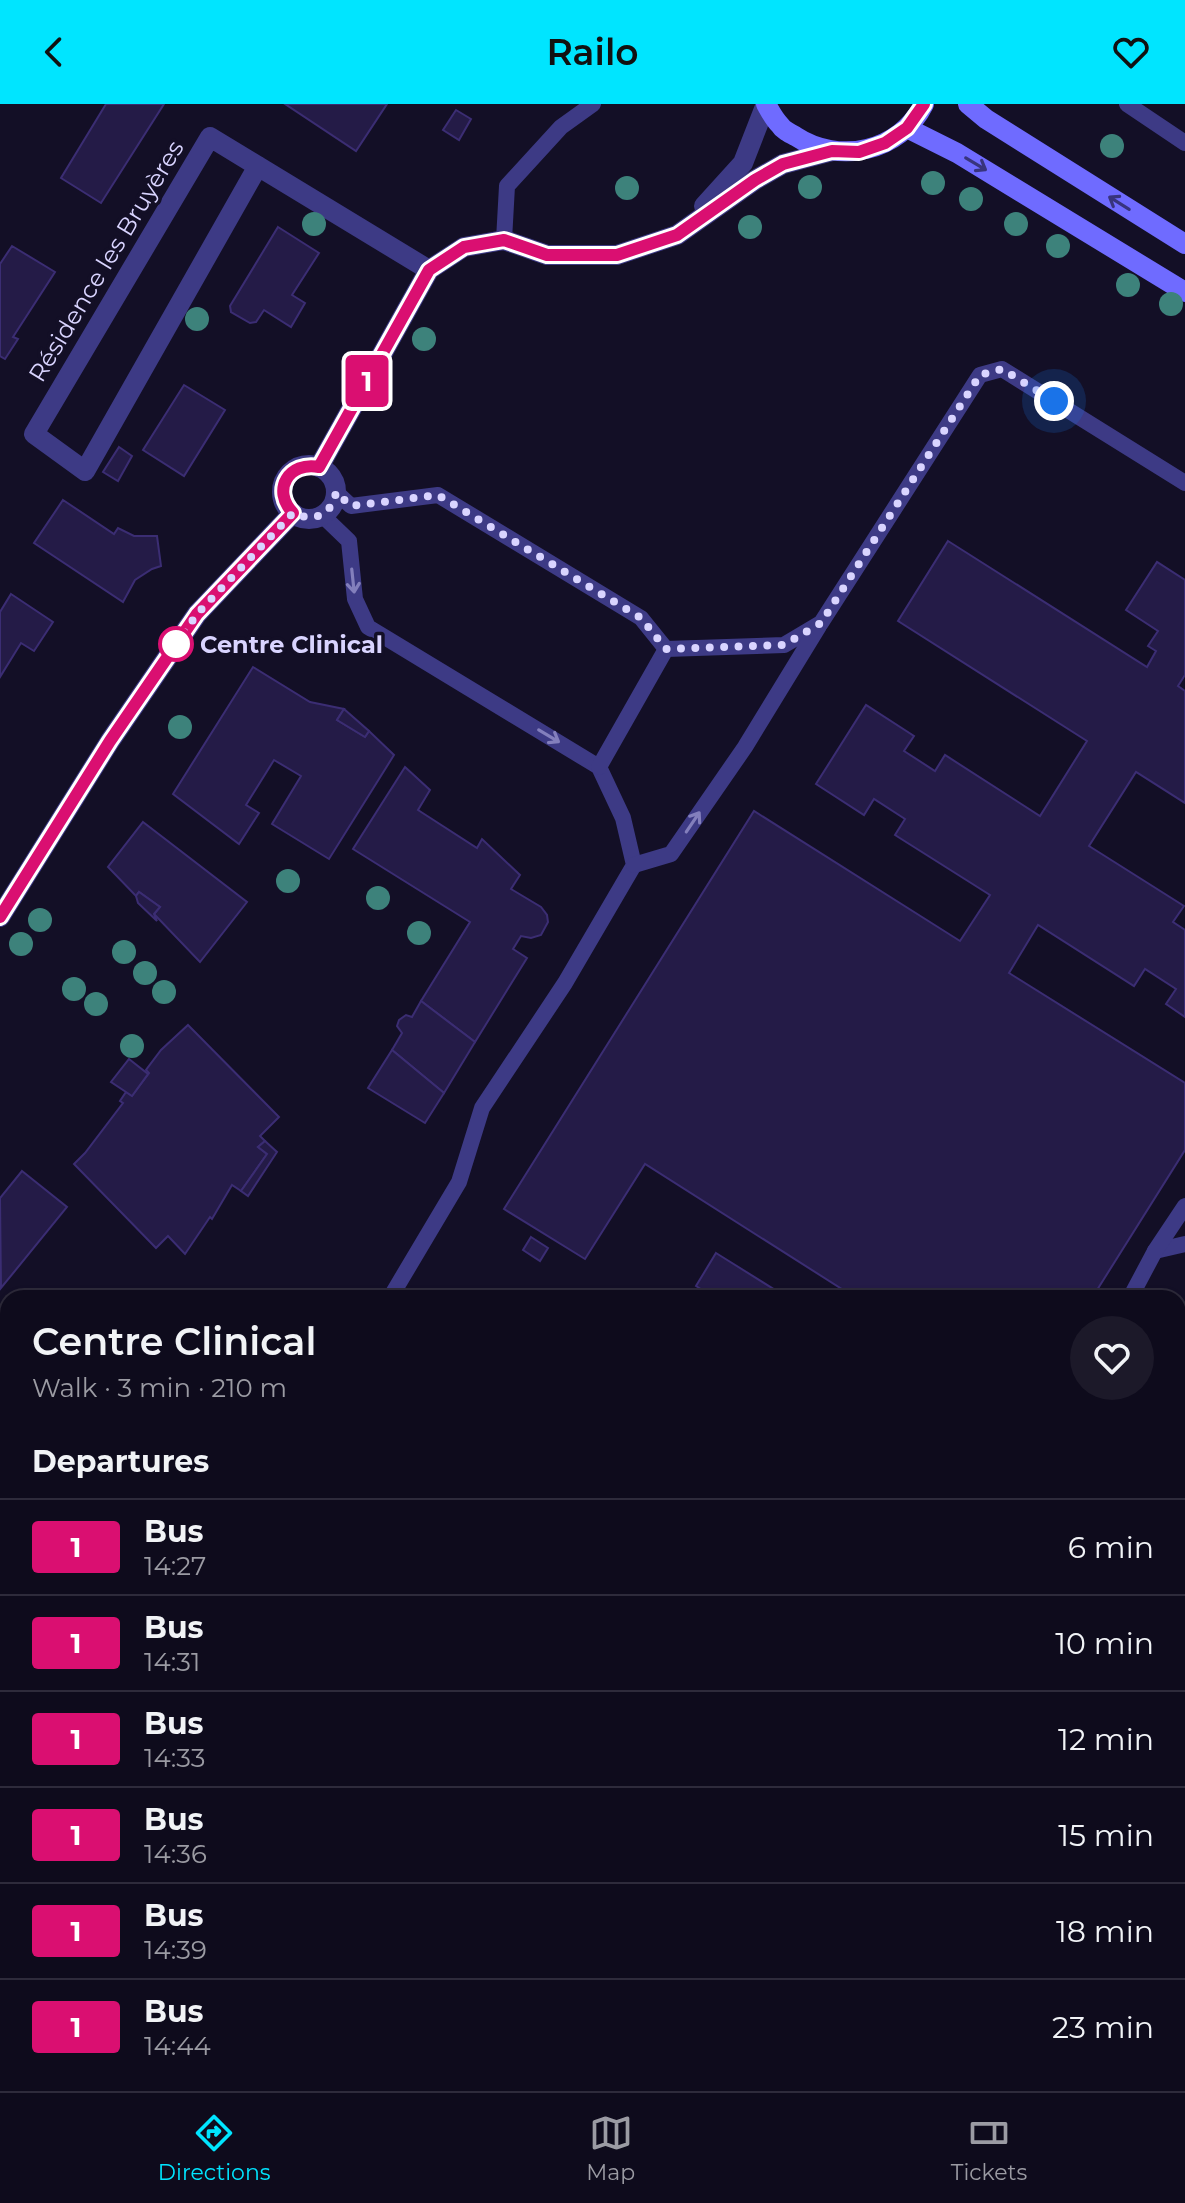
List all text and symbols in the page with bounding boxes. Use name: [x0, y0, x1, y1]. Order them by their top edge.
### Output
icon: back: [32, 30, 76, 74]
text: Railo: [546, 30, 639, 74]
icon: heart: [1109, 30, 1153, 74]
street label: Résidence les Bruyères: [22, 135, 190, 387]
one-way arrow: [964, 157, 987, 173]
one-way arrow: [1108, 194, 1131, 210]
line badge: 1: [341, 355, 393, 407]
text: 1: [362, 364, 372, 398]
your location: [1034, 381, 1074, 421]
one-way arrow: [346, 568, 361, 594]
marker: Centre Clinical: [159, 627, 193, 661]
place label: Centre Clinical: [200, 630, 383, 659]
one-way arrow: [537, 728, 560, 744]
one-way arrow: [685, 811, 701, 833]
button: heart: [1070, 1316, 1154, 1400]
text: Centre Clinical: [32, 1318, 316, 1365]
text: Walk · 3 min · 210 m: [32, 1372, 287, 1404]
text: Departures: [32, 1443, 209, 1480]
text: Bus: [144, 1513, 204, 1550]
text: 6 min: [1068, 1529, 1154, 1566]
text: 1: [71, 1530, 81, 1564]
text: 14:27: [144, 1550, 206, 1582]
text: Bus: [144, 1609, 204, 1646]
text: 10 min: [1055, 1625, 1154, 1662]
text: 1: [71, 1626, 81, 1660]
text: 14:31: [144, 1646, 200, 1678]
text: Bus: [144, 1705, 204, 1742]
text: 12 min: [1058, 1721, 1154, 1758]
text: 1: [71, 1722, 81, 1756]
text: 14:33: [144, 1742, 205, 1774]
text: Bus: [144, 1801, 204, 1838]
text: 15 min: [1058, 1817, 1154, 1854]
text: 1: [71, 1818, 81, 1852]
text: 14:36: [144, 1838, 207, 1870]
text: Bus: [144, 1897, 204, 1934]
text: 18 min: [1056, 1913, 1154, 1950]
text: 1: [71, 1914, 81, 1948]
text: 14:39: [144, 1934, 207, 1966]
text: Bus: [144, 1993, 204, 2030]
text: 23 min: [1052, 2009, 1154, 2046]
text: 1: [71, 2010, 81, 2044]
text: 14:44: [144, 2030, 211, 2062]
tab: Directions: [158, 2111, 271, 2186]
tab: Map: [586, 2111, 635, 2186]
tab: Tickets: [951, 2111, 1027, 2186]

